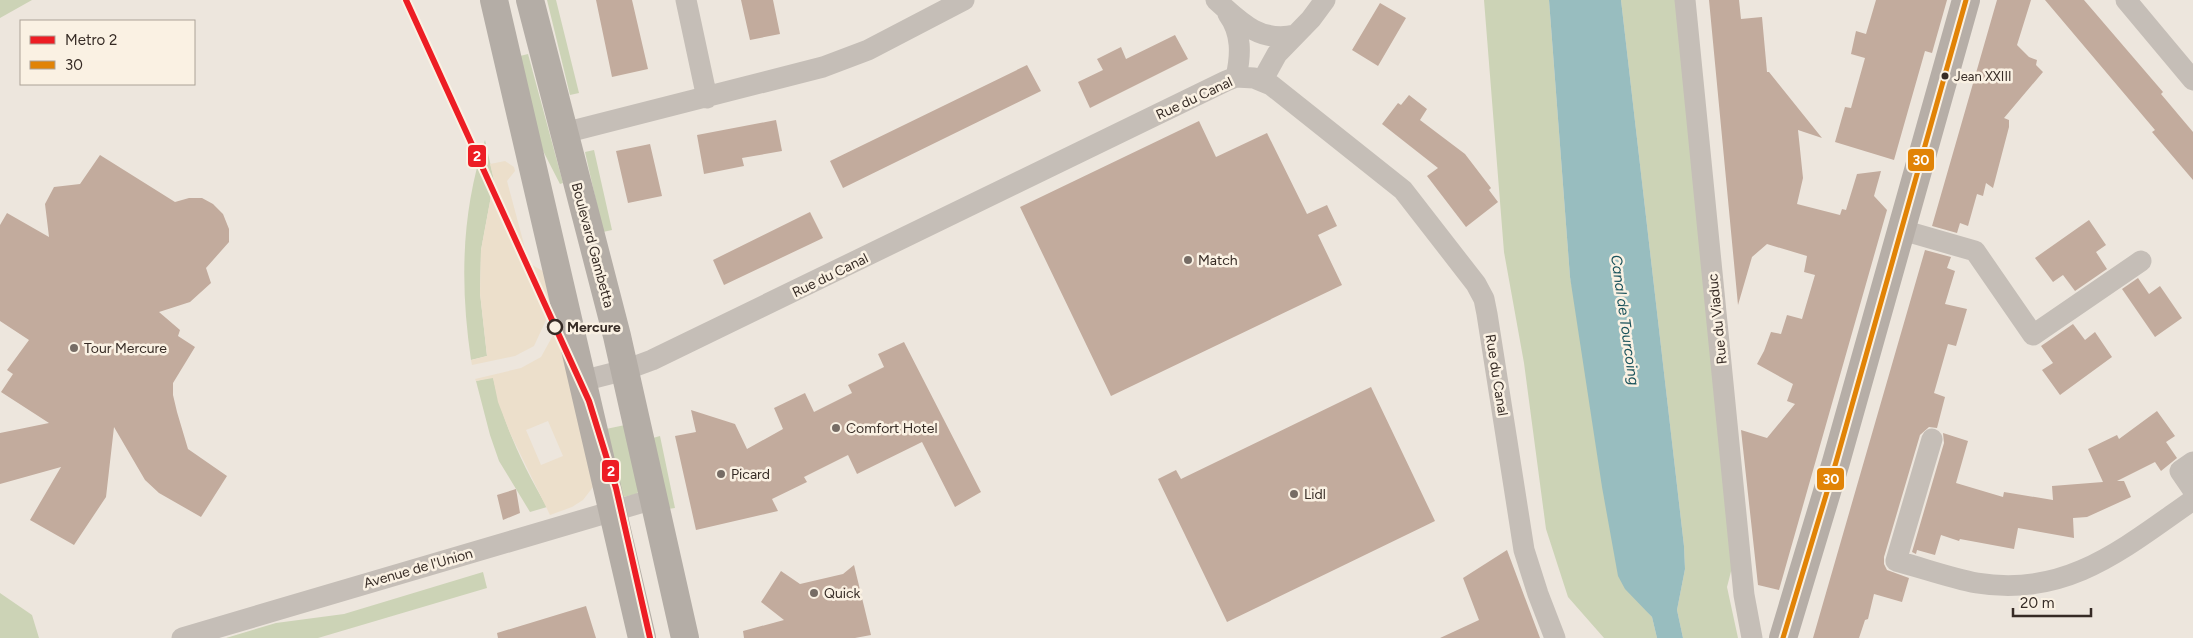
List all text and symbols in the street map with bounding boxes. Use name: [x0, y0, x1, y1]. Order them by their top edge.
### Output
legend: [20, 20, 195, 85]
text: Metro 2: [65, 31, 117, 49]
text: 30: [65, 56, 83, 74]
place label: Jean XXIII: [1954, 69, 2011, 84]
marker: Jean XXIII: [1940, 71, 1950, 81]
street label: Rue du Canal: [1153, 73, 1235, 124]
line badge: 2: [467, 144, 487, 168]
text: 2: [473, 148, 481, 165]
line badge: 30: [1907, 148, 1935, 172]
text: 30: [1913, 152, 1929, 169]
street label: Boulevard Gambetta: [568, 181, 617, 310]
street label: Rue du Canal: [789, 250, 871, 301]
place label: Match: [1198, 252, 1238, 269]
marker: Match: [1182, 254, 1194, 266]
water label: Canal de Tourcoing: [1607, 254, 1643, 387]
street label: Rue du Viaduc: [1704, 272, 1731, 365]
marker: Mercure: [547, 319, 563, 335]
place label: Mercure: [567, 319, 621, 336]
street label: Rue du Canal: [1482, 333, 1511, 417]
place label: Tour Mercure: [84, 340, 167, 357]
marker: Tour Mercure: [68, 342, 80, 354]
place label: Comfort Hotel: [846, 420, 937, 437]
marker: Comfort Hotel: [830, 422, 842, 434]
line badge: 2: [601, 459, 620, 483]
text: 2: [607, 463, 615, 480]
place label: Picard: [731, 466, 770, 483]
line badge: 30: [1816, 467, 1845, 491]
marker: Picard: [715, 468, 727, 480]
text: 30: [1823, 471, 1839, 488]
place label: Lidl: [1304, 486, 1326, 503]
marker: Lidl: [1288, 488, 1300, 500]
street label: Avenue de l'Union: [362, 545, 475, 592]
place label: Quick: [824, 585, 861, 602]
scale bar: [2013, 586, 2090, 618]
marker: Quick: [808, 587, 820, 599]
text: 20 m: [2020, 594, 2054, 612]

